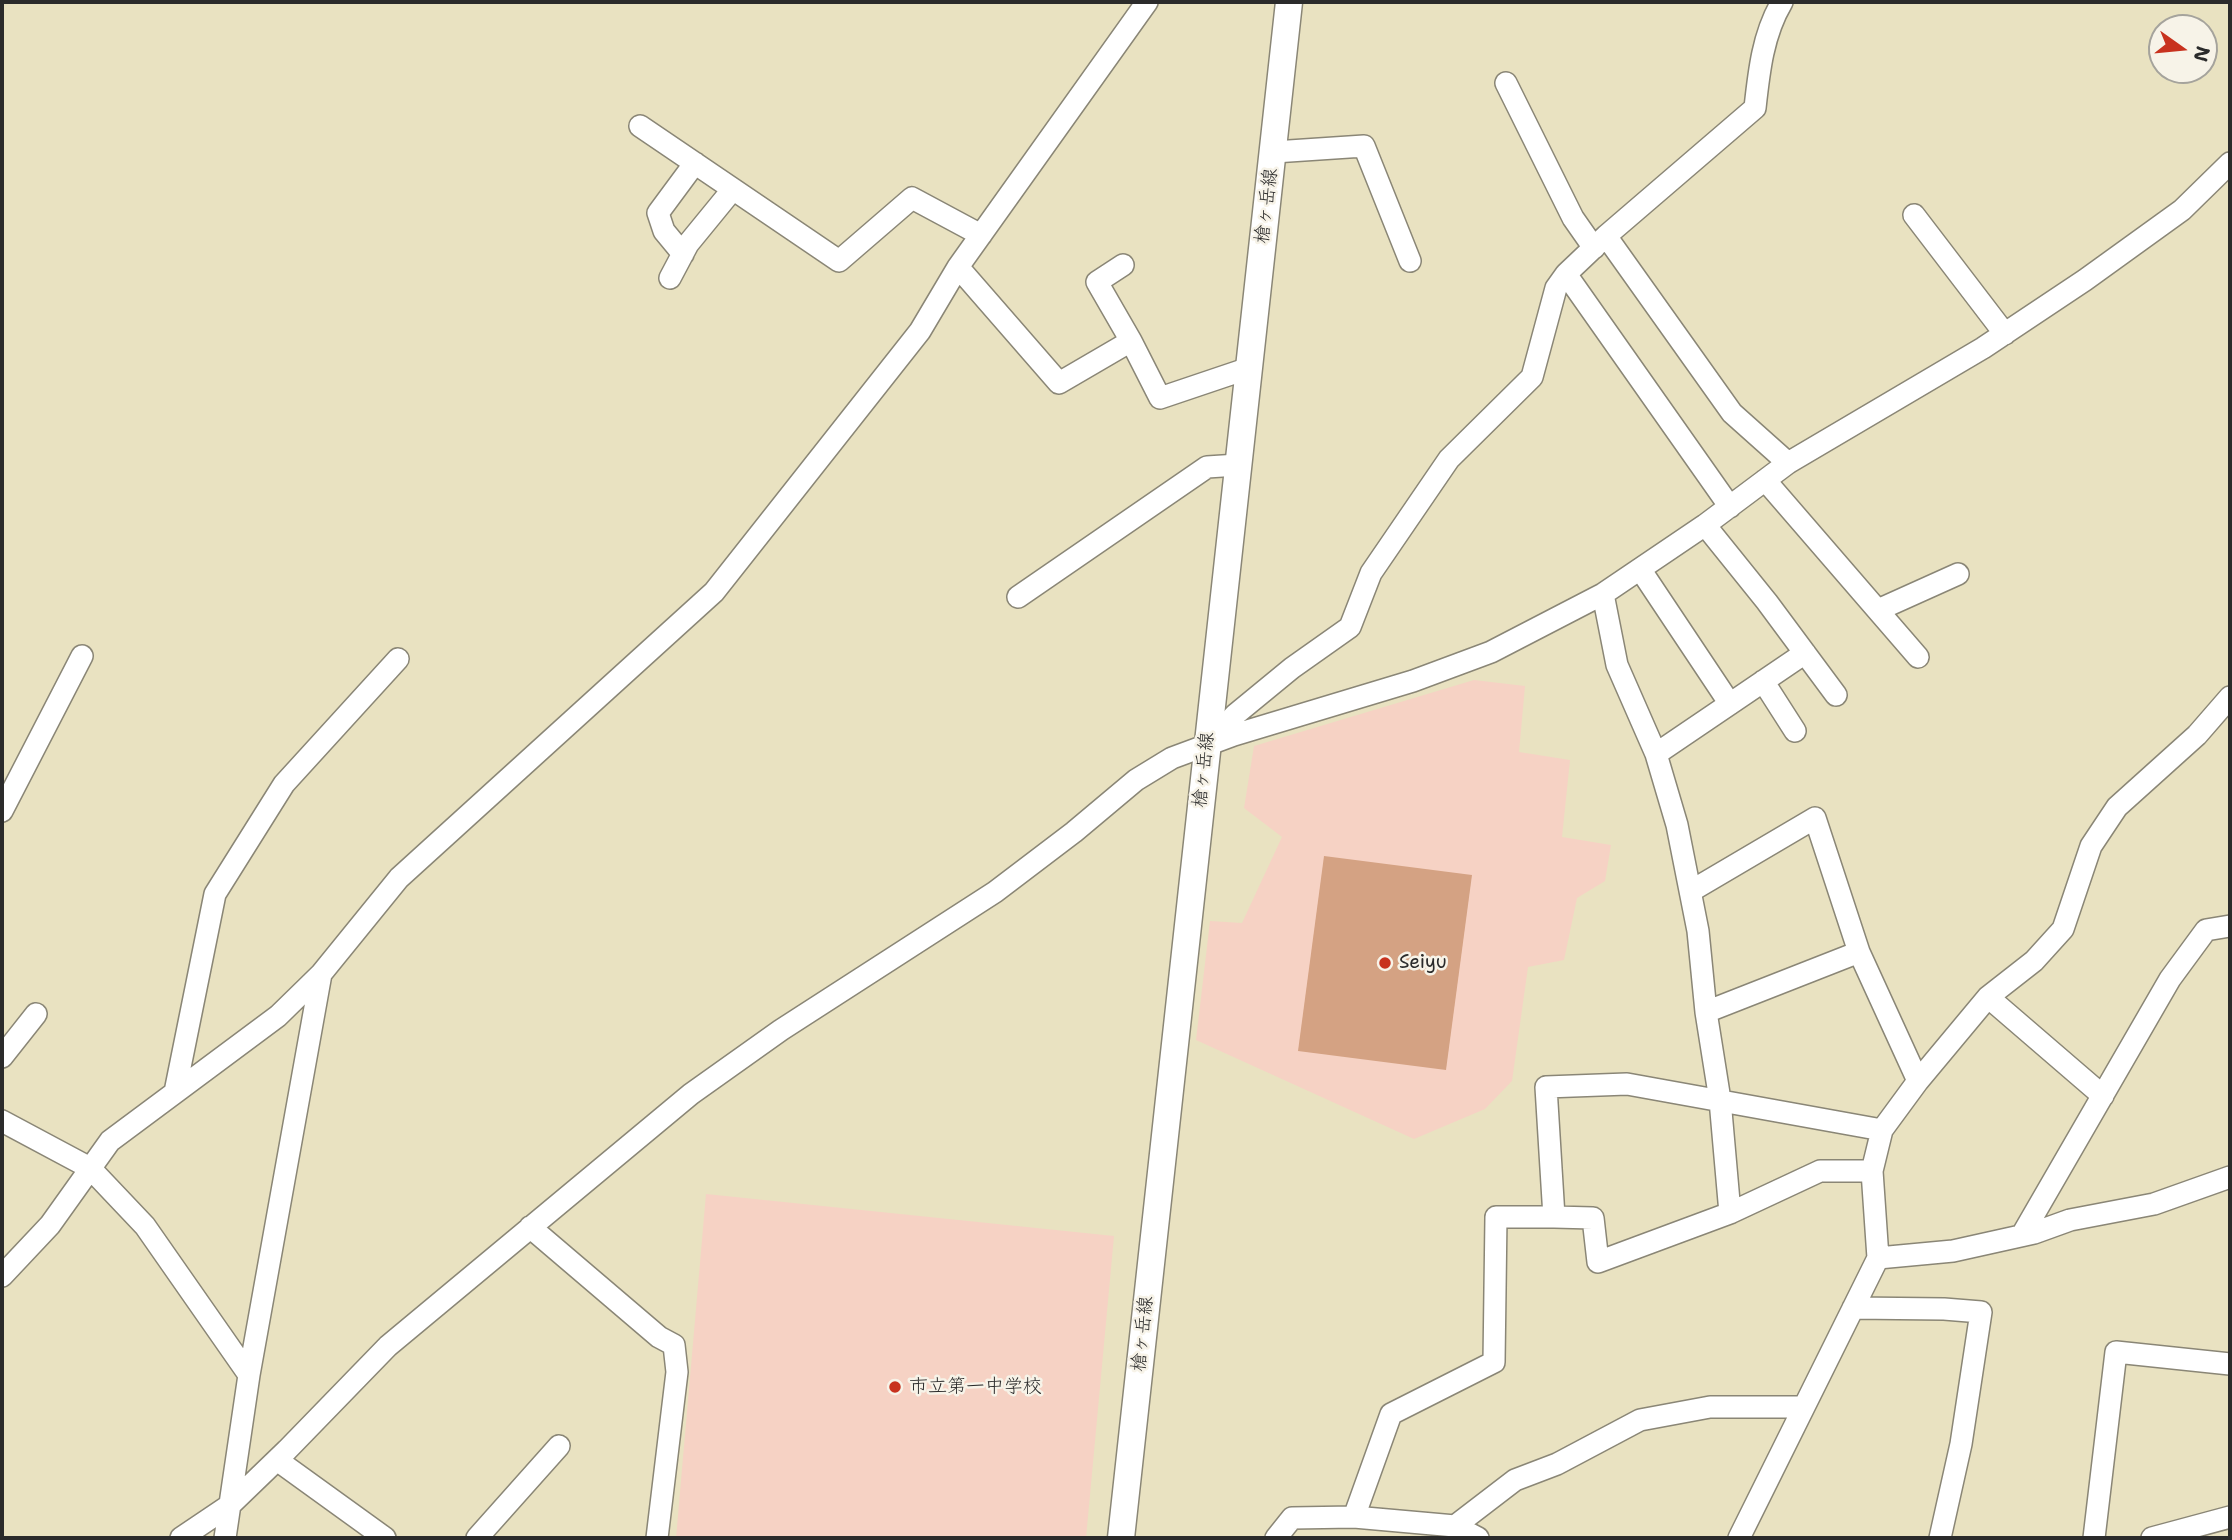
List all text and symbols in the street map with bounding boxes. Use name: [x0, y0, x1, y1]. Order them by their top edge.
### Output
north arrow: [2148, 14, 2218, 84]
text: N: [2188, 44, 2216, 65]
street label: 槍ヶ岳線: [1251, 167, 1283, 245]
street label: 槍ヶ岳線: [1189, 731, 1219, 809]
place label: Seiyu: [1399, 952, 1447, 974]
marker: Seiyu: [1377, 955, 1393, 971]
street label: 槍ヶ岳線: [1128, 1295, 1158, 1373]
place label: 市立第一中学校: [909, 1376, 1042, 1398]
marker: 市立第一中学校: [887, 1379, 903, 1395]

